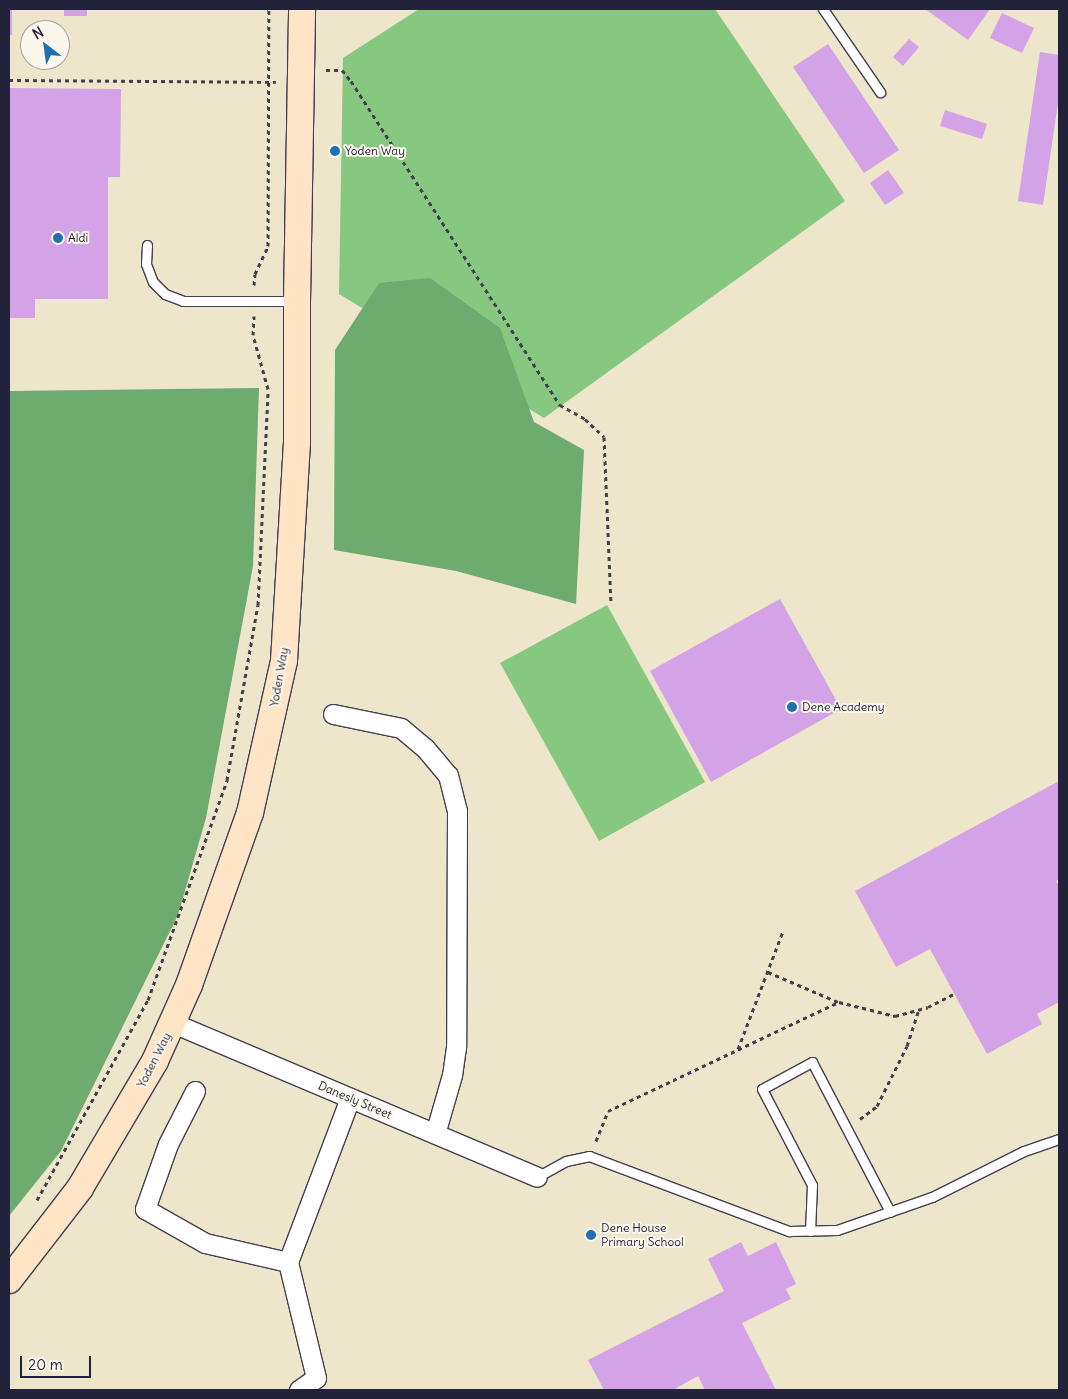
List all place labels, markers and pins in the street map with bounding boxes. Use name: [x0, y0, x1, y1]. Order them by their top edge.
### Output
place label: Yoden Way: [345, 144, 405, 158]
marker: Yoden Way: [329, 145, 341, 157]
place label: Aldi: [68, 231, 88, 245]
marker: Aldi: [52, 232, 64, 244]
place label: Dene Academy: [802, 700, 885, 714]
marker: Dene Academy: [786, 701, 798, 713]
place label: Dene House Primary School: [601, 1221, 684, 1249]
marker: Dene House Primary School: [585, 1229, 597, 1241]

